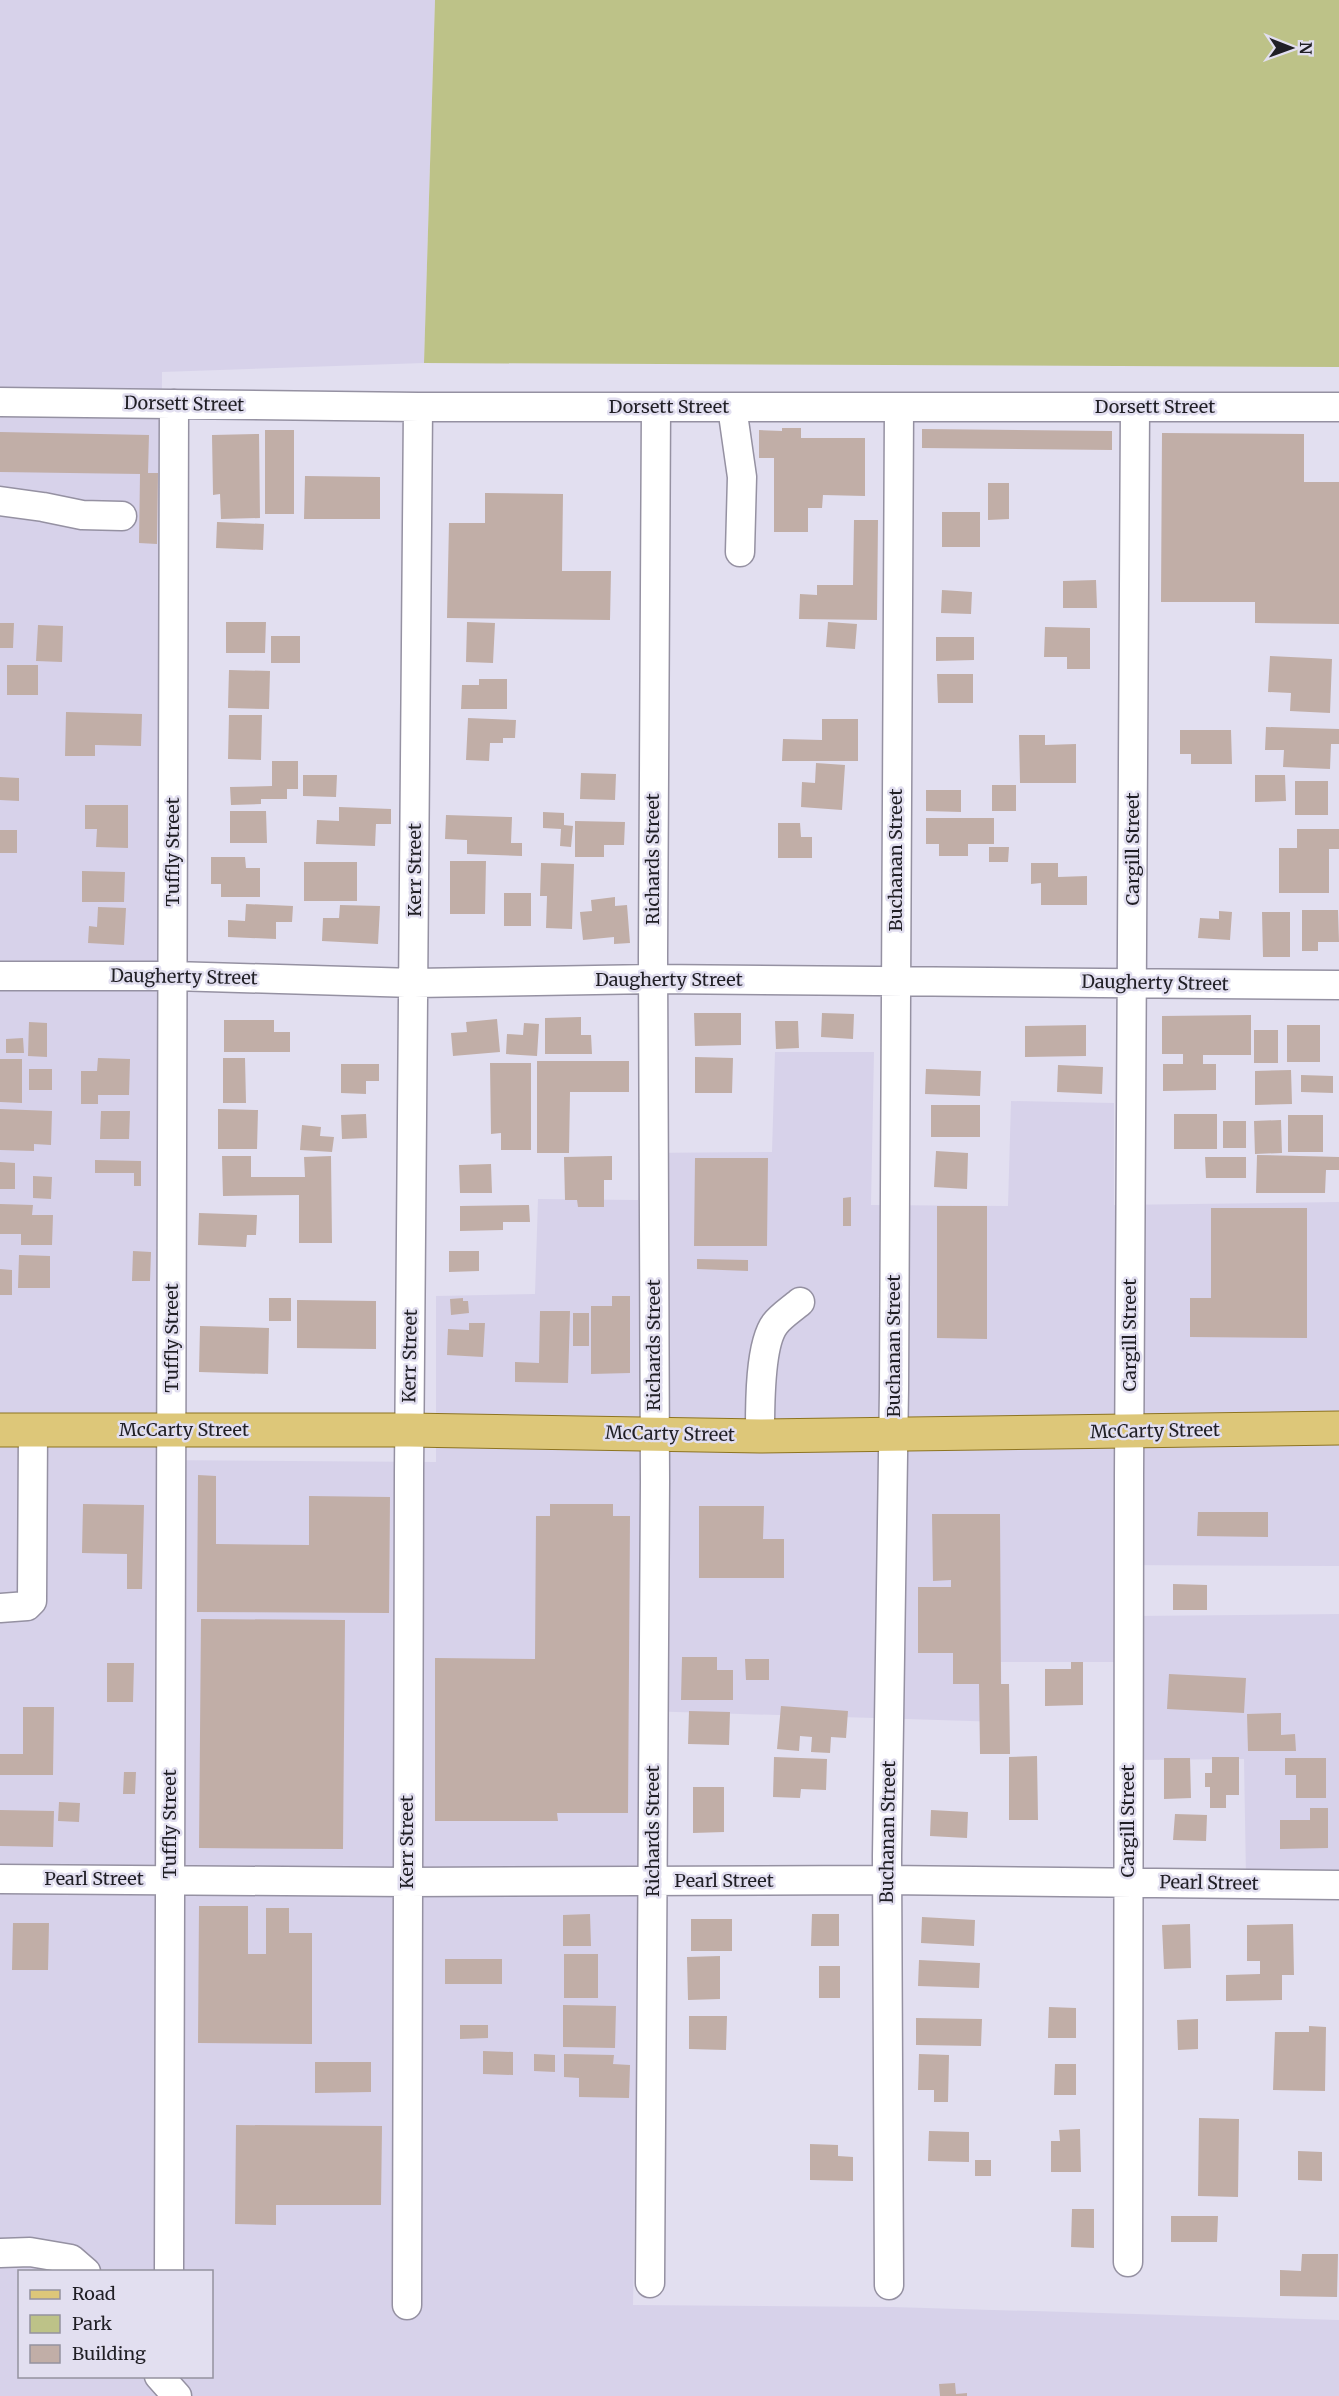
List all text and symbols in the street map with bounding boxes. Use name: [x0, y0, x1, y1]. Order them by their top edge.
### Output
north arrow: [1261, 18, 1321, 78]
text: N: [1296, 42, 1316, 55]
street label: Dorsett Street: [124, 391, 244, 416]
street label: Dorsett Street: [609, 395, 729, 418]
street label: Dorsett Street: [1095, 395, 1215, 418]
street label: Buchanan Street: [884, 789, 907, 931]
street label: Cargill Street: [1121, 792, 1144, 906]
street label: Richards Street: [641, 793, 664, 925]
street label: Tuffly Street: [161, 797, 184, 907]
street label: Kerr Street: [403, 823, 426, 917]
street label: Daugherty Street: [110, 964, 258, 989]
street label: Daugherty Street: [595, 968, 743, 991]
street label: Daugherty Street: [1081, 970, 1229, 995]
street label: Buchanan Street: [882, 1275, 905, 1417]
street label: Cargill Street: [1118, 1278, 1141, 1392]
street label: Richards Street: [642, 1279, 665, 1411]
street label: Tuffly Street: [160, 1283, 183, 1393]
street label: Kerr Street: [397, 1309, 422, 1403]
street label: McCarty Street: [119, 1418, 249, 1441]
street label: McCarty Street: [1090, 1418, 1220, 1443]
street label: McCarty Street: [605, 1421, 735, 1446]
street label: Buchanan Street: [875, 1760, 900, 1904]
street label: Cargill Street: [1116, 1764, 1139, 1878]
street label: Richards Street: [641, 1765, 664, 1897]
street label: Tuffly Street: [158, 1769, 181, 1879]
street label: Kerr Street: [395, 1795, 418, 1889]
street label: Pearl Street: [44, 1867, 144, 1890]
street label: Pearl Street: [674, 1869, 774, 1892]
street label: Pearl Street: [1159, 1870, 1259, 1895]
legend: [18, 2270, 213, 2378]
text: Road: [72, 2282, 116, 2305]
text: Park: [72, 2312, 113, 2335]
text: Building: [72, 2342, 146, 2365]

